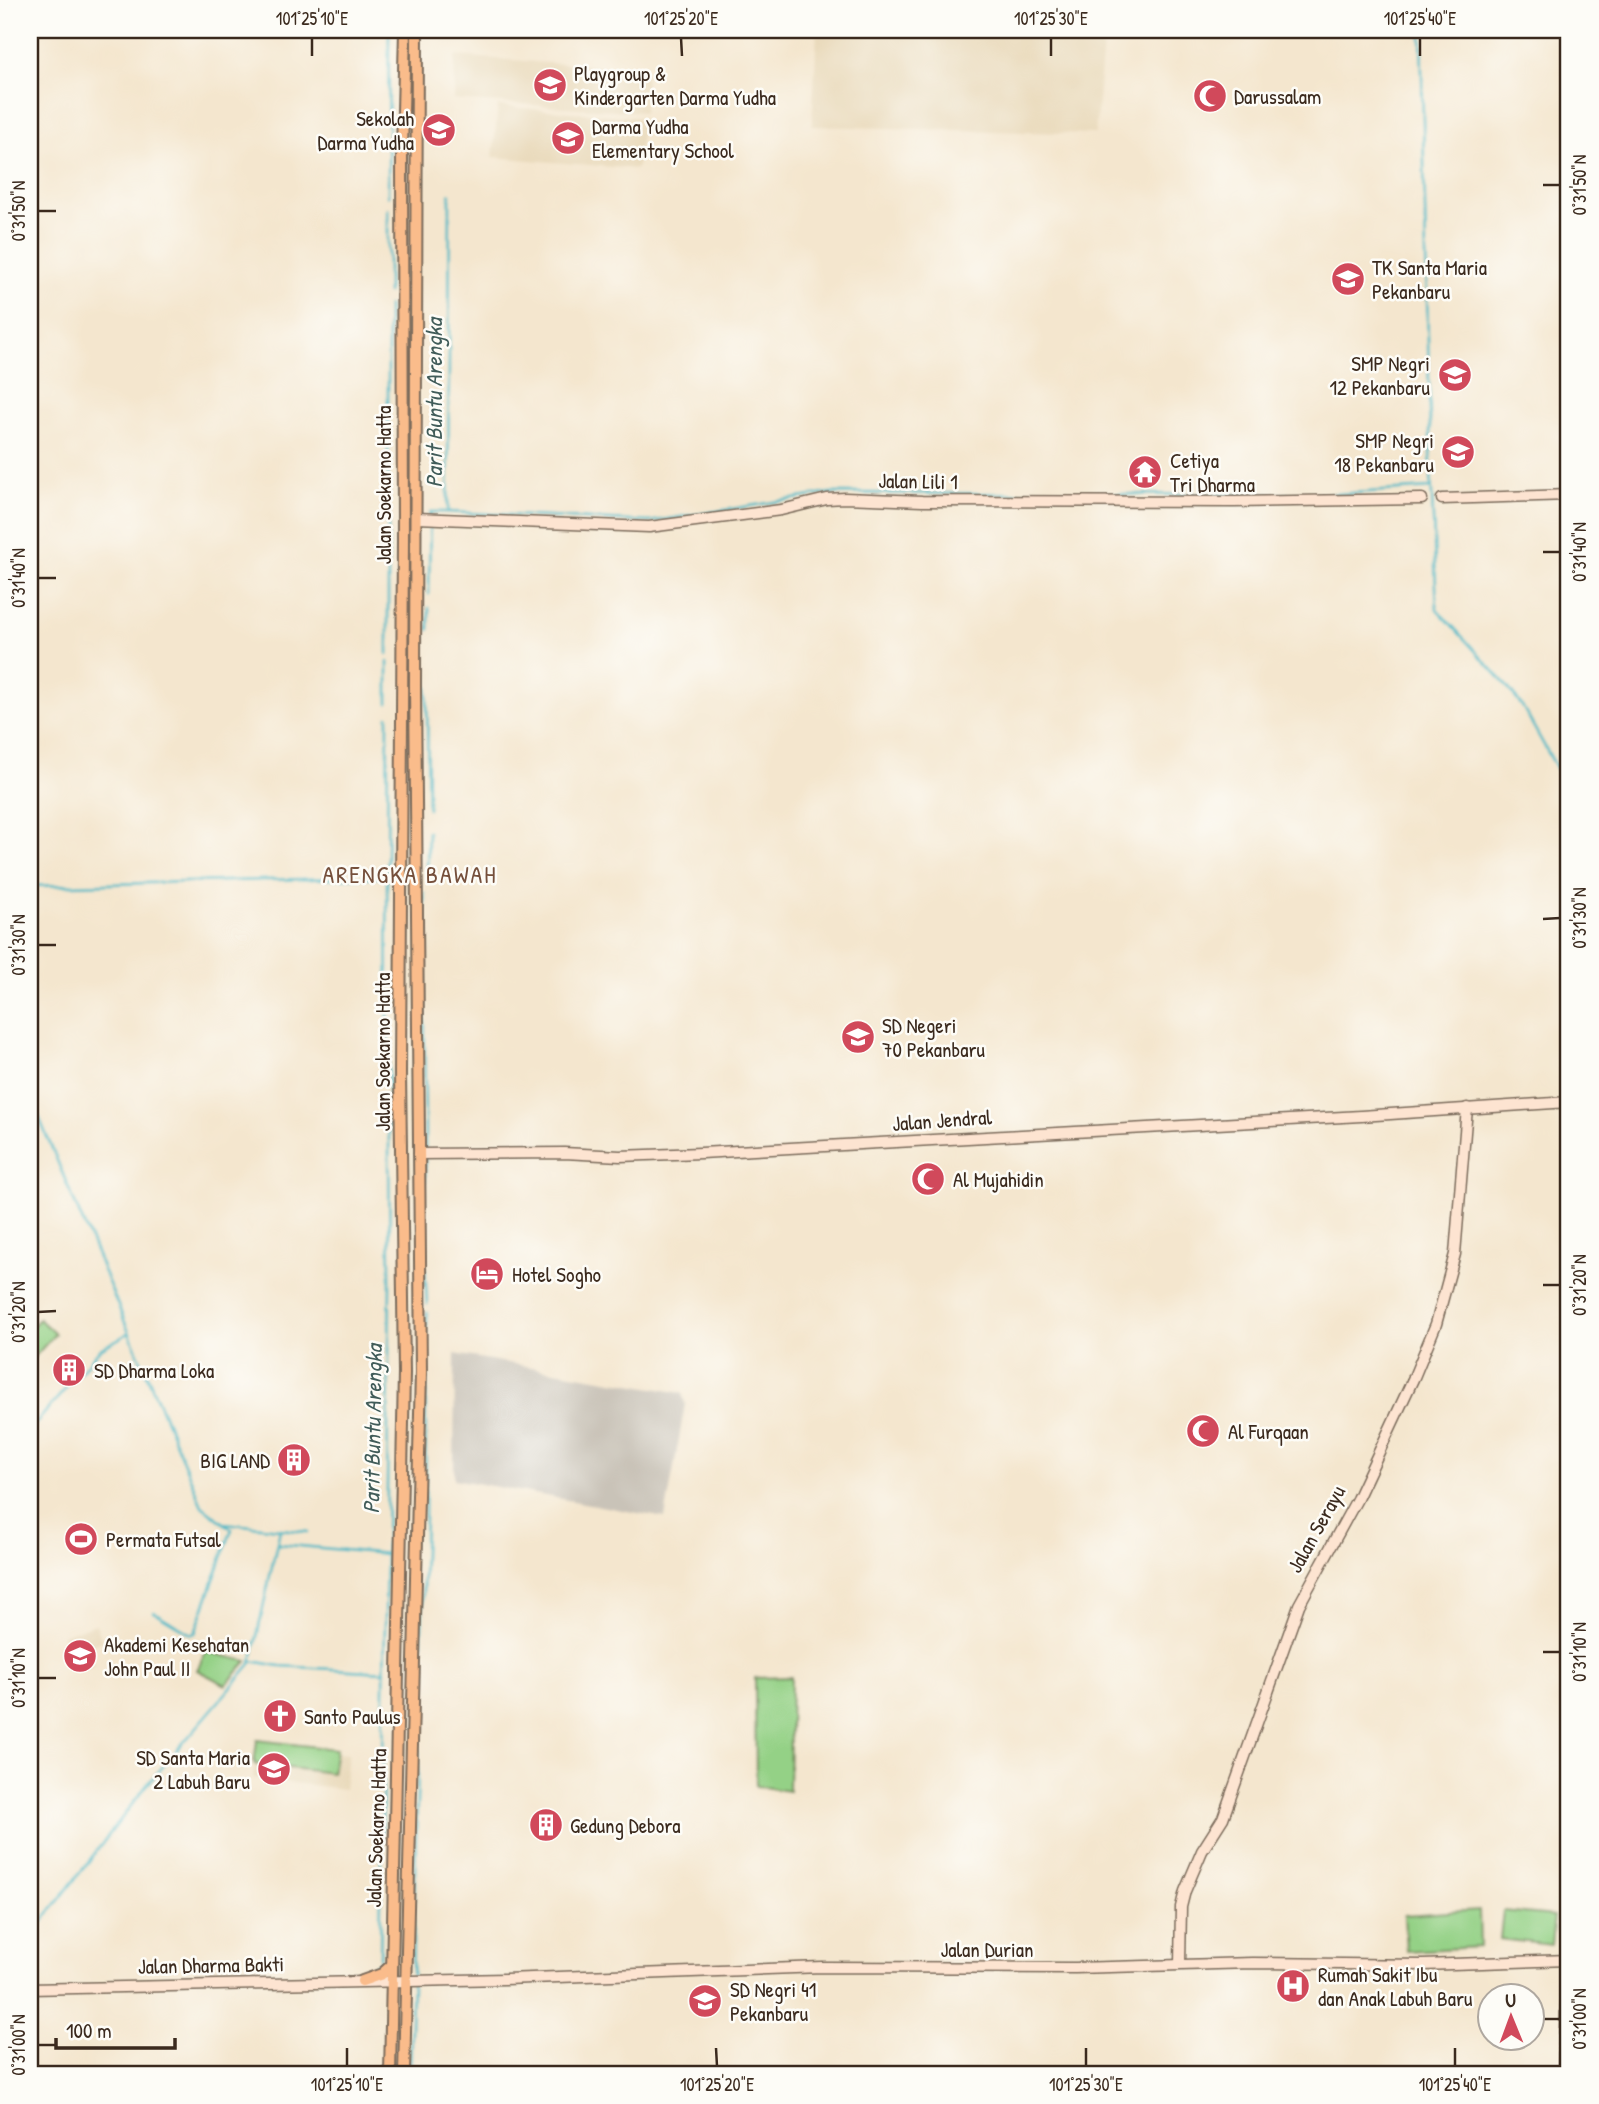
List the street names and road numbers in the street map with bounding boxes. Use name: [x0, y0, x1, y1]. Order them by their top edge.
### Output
street label: Jalan Soekarno Hatta: [369, 405, 398, 565]
street label: Jalan Lili 1: [878, 466, 958, 496]
street label: Jalan Soekarno Hatta: [368, 972, 397, 1132]
street label: Jalan Jendral: [891, 1102, 993, 1138]
street label: Jalan Serayu: [1280, 1480, 1352, 1578]
street label: Jalan Soekarno Hatta: [359, 1748, 393, 1908]
street label: Jalan Durian: [940, 1935, 1034, 1964]
street label: Jalan Dharma Bakti: [138, 1949, 284, 1981]

